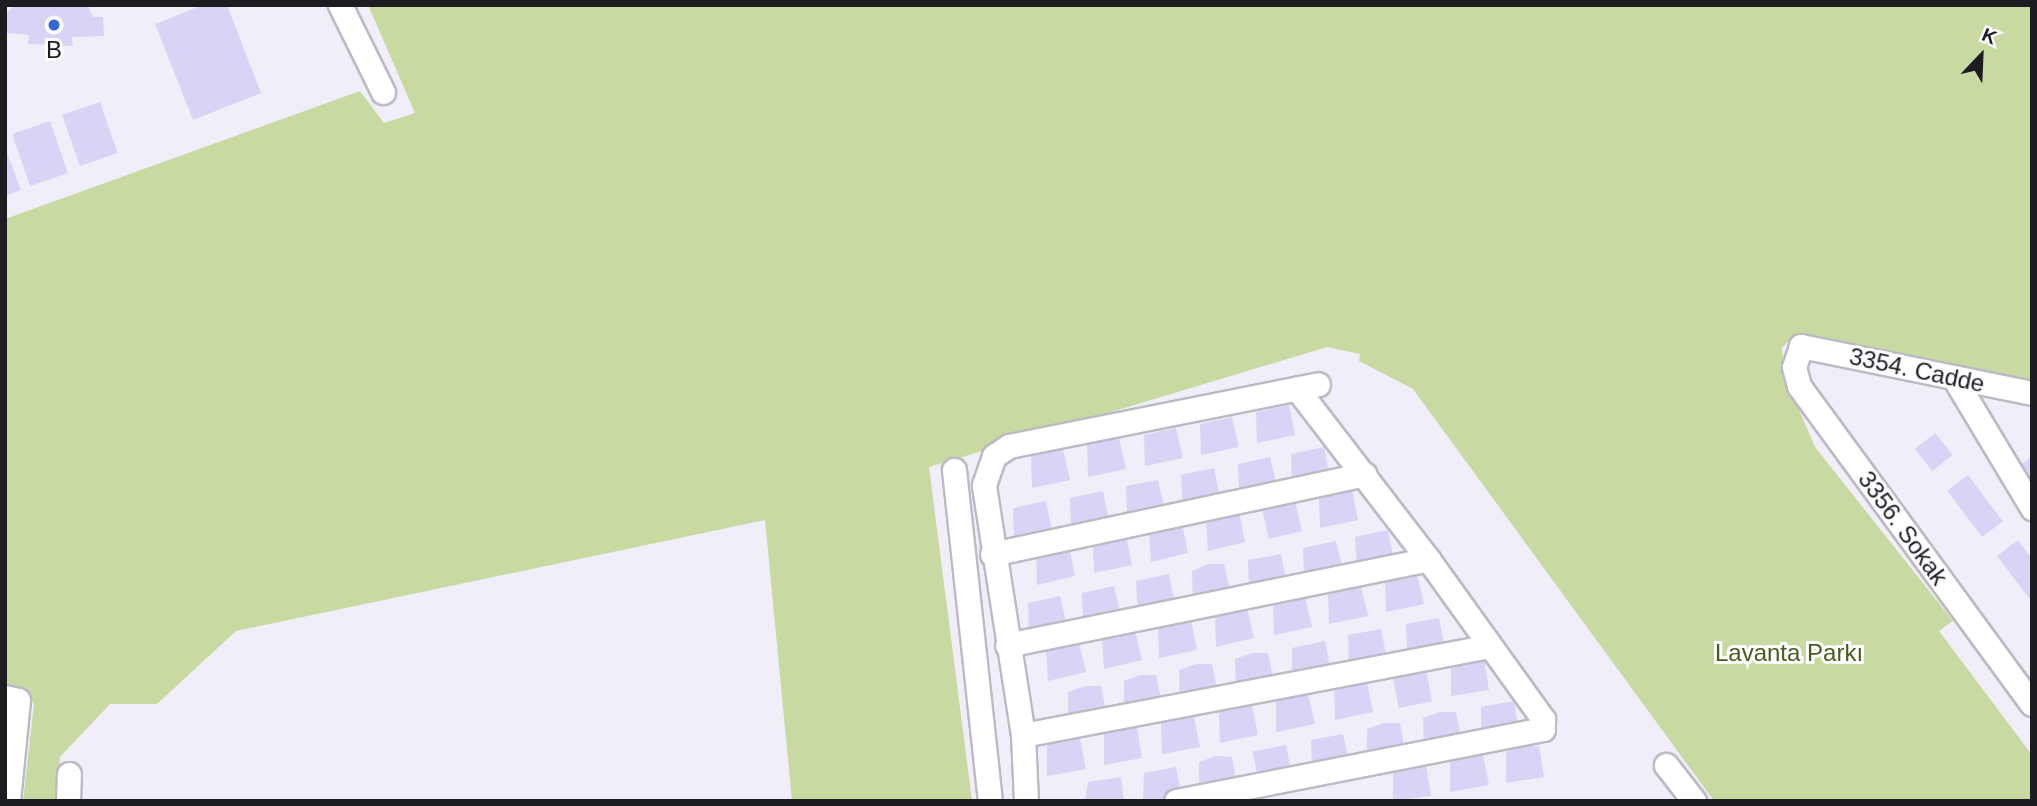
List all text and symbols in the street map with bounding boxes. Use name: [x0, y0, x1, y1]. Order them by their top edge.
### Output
marker: B: [46, 17, 62, 33]
north arrow: [1946, 21, 2016, 91]
text: K: [1979, 24, 2000, 49]
place label: B: [46, 36, 62, 64]
street label: 3354. Cadde: [1847, 342, 1987, 398]
street label: 3356. Sokak: [1852, 466, 1954, 590]
park label: Lavanta Parkı: [1715, 639, 1863, 667]

